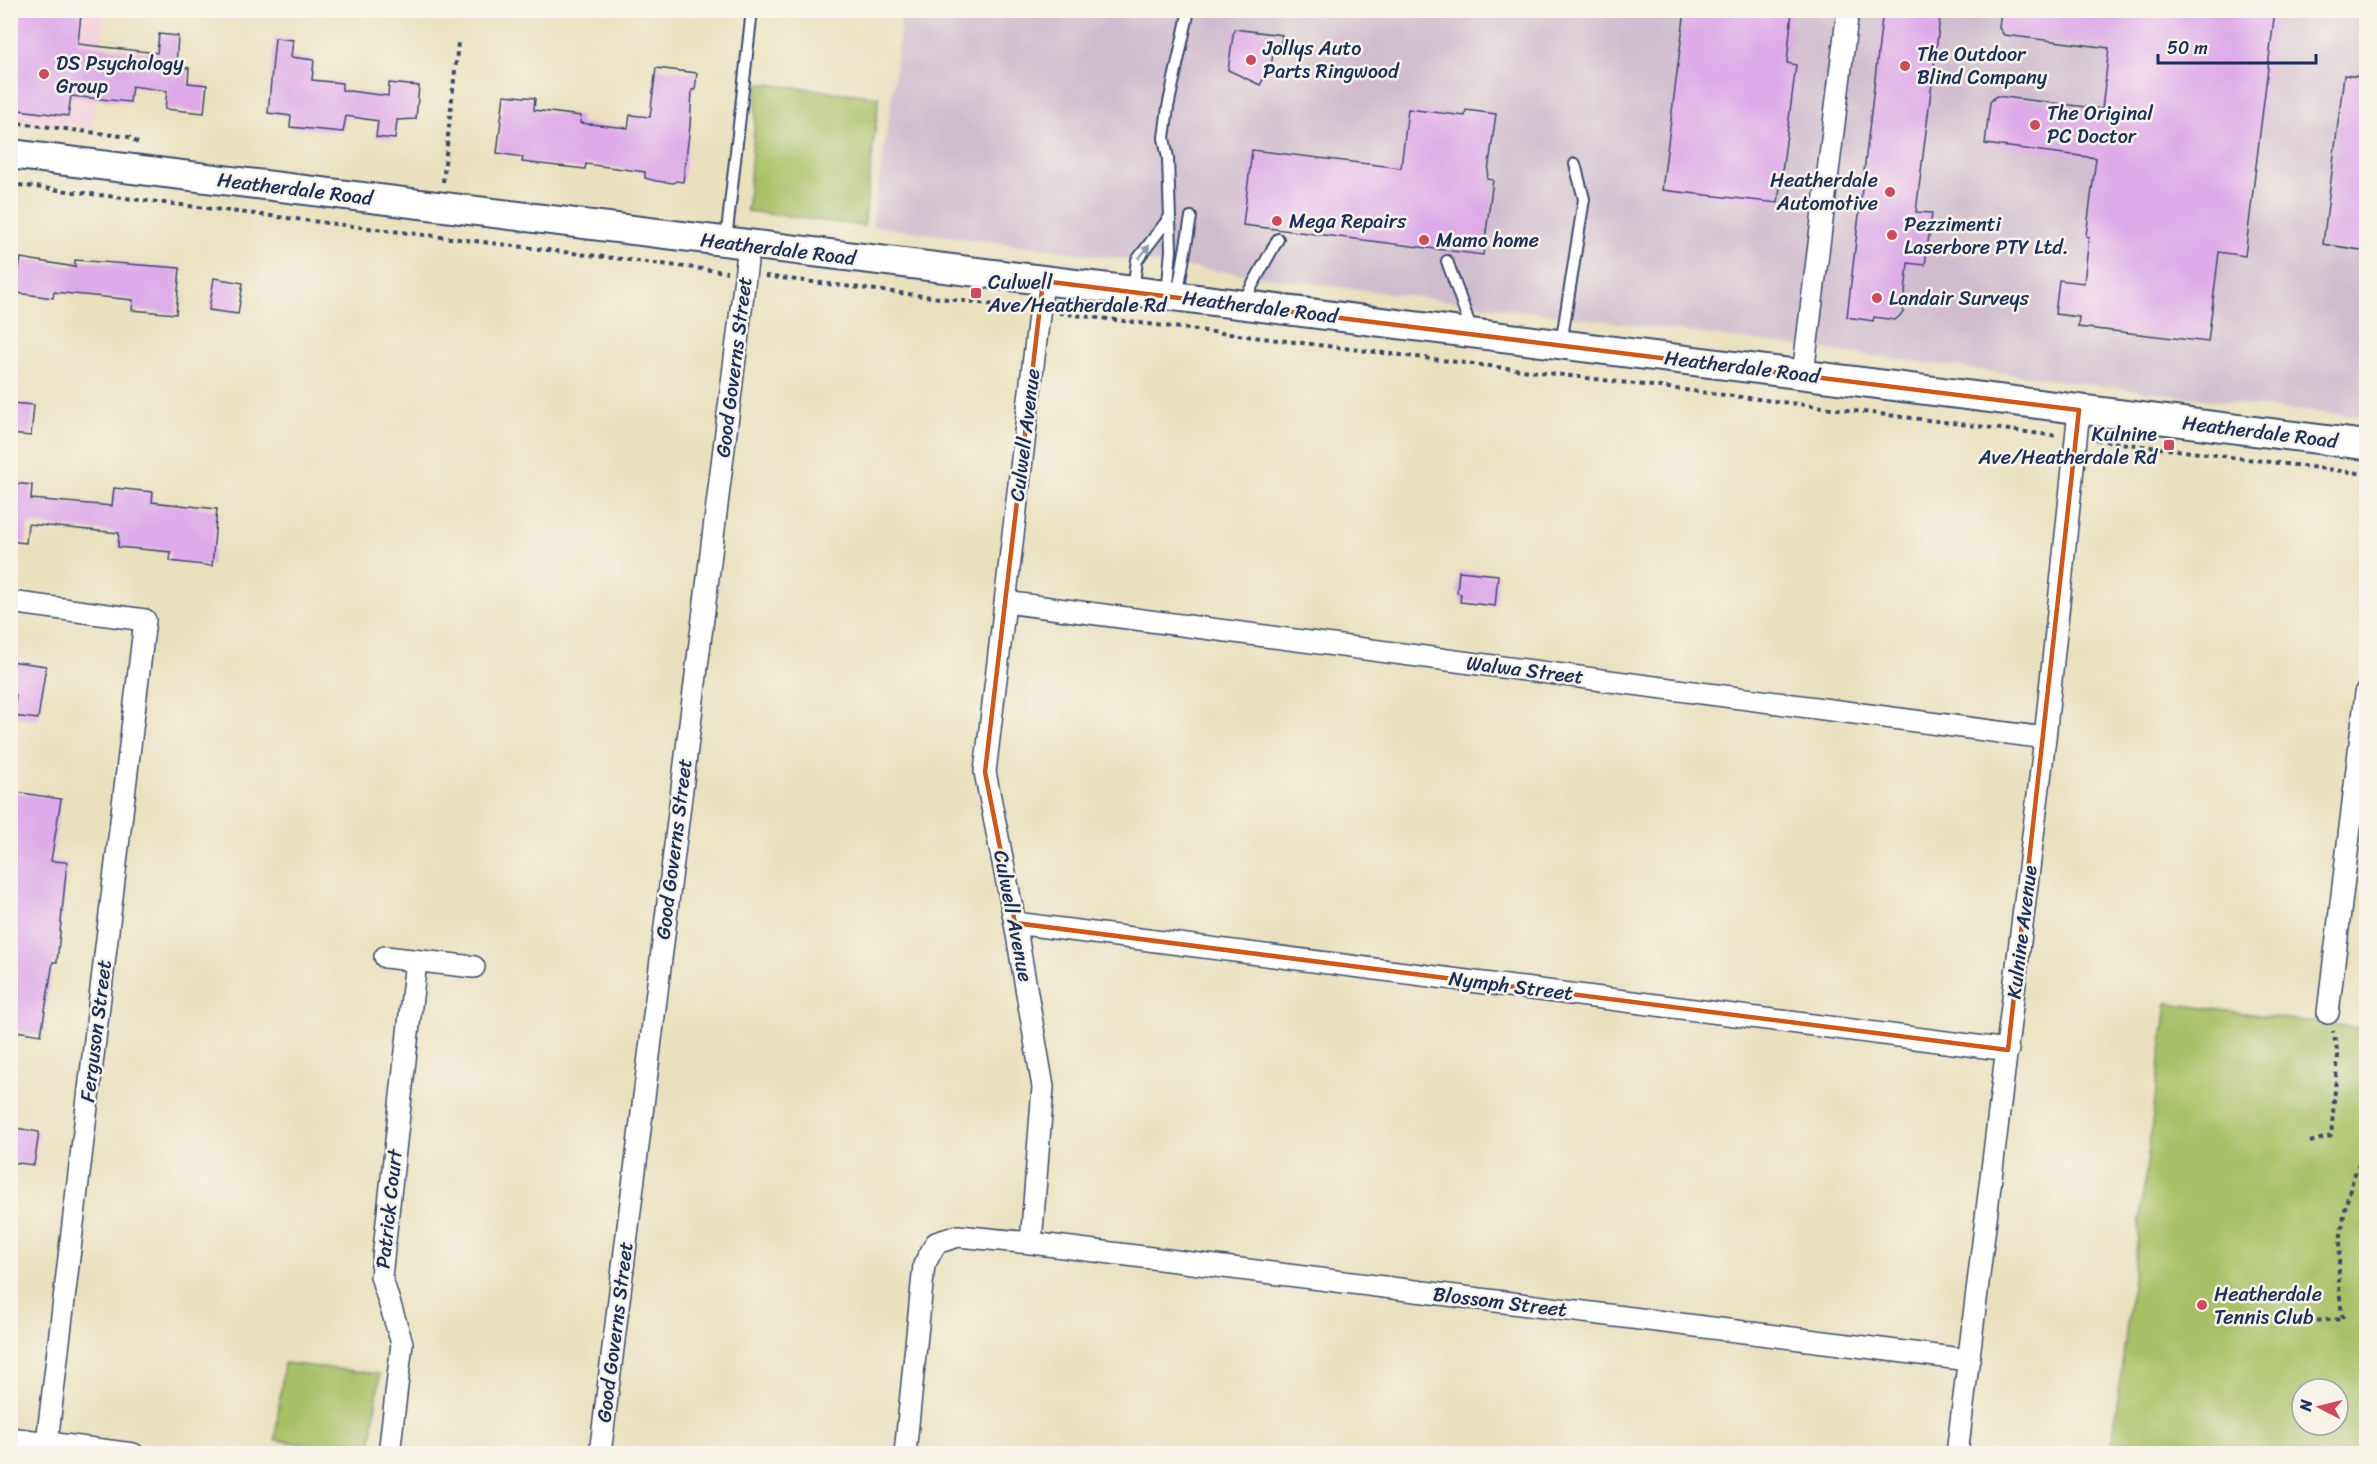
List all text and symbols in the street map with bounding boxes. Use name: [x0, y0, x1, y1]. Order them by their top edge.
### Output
scale bar: [2158, 27, 2316, 65]
place label: Jollys Auto Parts Ringwood: [1262, 31, 1400, 89]
text: 50 m: [2167, 32, 2208, 64]
place label: The Outdoor Blind Company: [1917, 37, 2048, 95]
place label: DS Psychology Group: [56, 46, 184, 104]
marker: Jollys Auto Parts Ringwood: [1244, 53, 1258, 67]
marker: The Outdoor Blind Company: [1898, 59, 1912, 73]
marker: DS Psychology Group: [37, 67, 51, 81]
place label: The Original PC Doctor: [2047, 96, 2154, 154]
marker: The Original PC Doctor: [2028, 118, 2042, 132]
street label: Heatherdale Road: [215, 162, 376, 216]
place label: Heatherdale Automotive: [1770, 163, 1878, 221]
marker: Heatherdale Automotive: [1883, 185, 1897, 199]
place label: Mega Repairs: [1289, 204, 1407, 239]
place label: Pezzimenti Laserbore PTY Ltd.: [1904, 207, 2069, 265]
marker: Mega Repairs: [1270, 214, 1284, 228]
street label: Heatherdale Road: [698, 222, 859, 276]
place label: Mamo home: [1436, 223, 1539, 258]
marker: Pezzimenti Laserbore PTY Ltd.: [1885, 228, 1899, 242]
marker: Mamo home: [1417, 233, 1431, 247]
one-way arrow: [1138, 244, 1151, 260]
place label: Culwell Ave/Heatherdale Rd: [987, 265, 1168, 323]
street label: Good Governs Street: [706, 274, 762, 459]
street label: Heatherdale Road: [1180, 280, 1341, 334]
place label: Landair Surveys: [1889, 281, 2030, 316]
marker: Culwell Ave/Heatherdale Rd: [969, 286, 983, 300]
marker: Landair Surveys: [1870, 291, 1884, 305]
street label: Heatherdale Road: [1662, 340, 1823, 394]
street label: Culwell Avenue: [999, 367, 1051, 503]
street label: Heatherdale Road: [2180, 405, 2341, 459]
place label: Kulnine Ave/Heatherdale Rd: [1977, 417, 2158, 475]
marker: Kulnine Ave/Heatherdale Rd: [2162, 438, 2176, 452]
street label: Walwa Street: [1464, 645, 1586, 695]
street label: Good Governs Street: [646, 756, 702, 941]
street label: Culwell Avenue: [983, 847, 1043, 985]
street label: Kulnine Avenue: [1996, 863, 2048, 1001]
street label: Ferguson Street: [70, 958, 122, 1104]
street label: Nymph Street: [1447, 961, 1575, 1011]
street label: Patrick Court: [365, 1147, 413, 1270]
street label: Good Governs Street: [587, 1239, 643, 1424]
street label: Blossom Street: [1431, 1276, 1569, 1328]
place label: Heatherdale Tennis Club: [2214, 1277, 2322, 1335]
marker: Heatherdale Tennis Club: [2195, 1298, 2209, 1312]
north arrow: [2290, 1377, 2350, 1437]
text: N: [2290, 1397, 2321, 1413]

